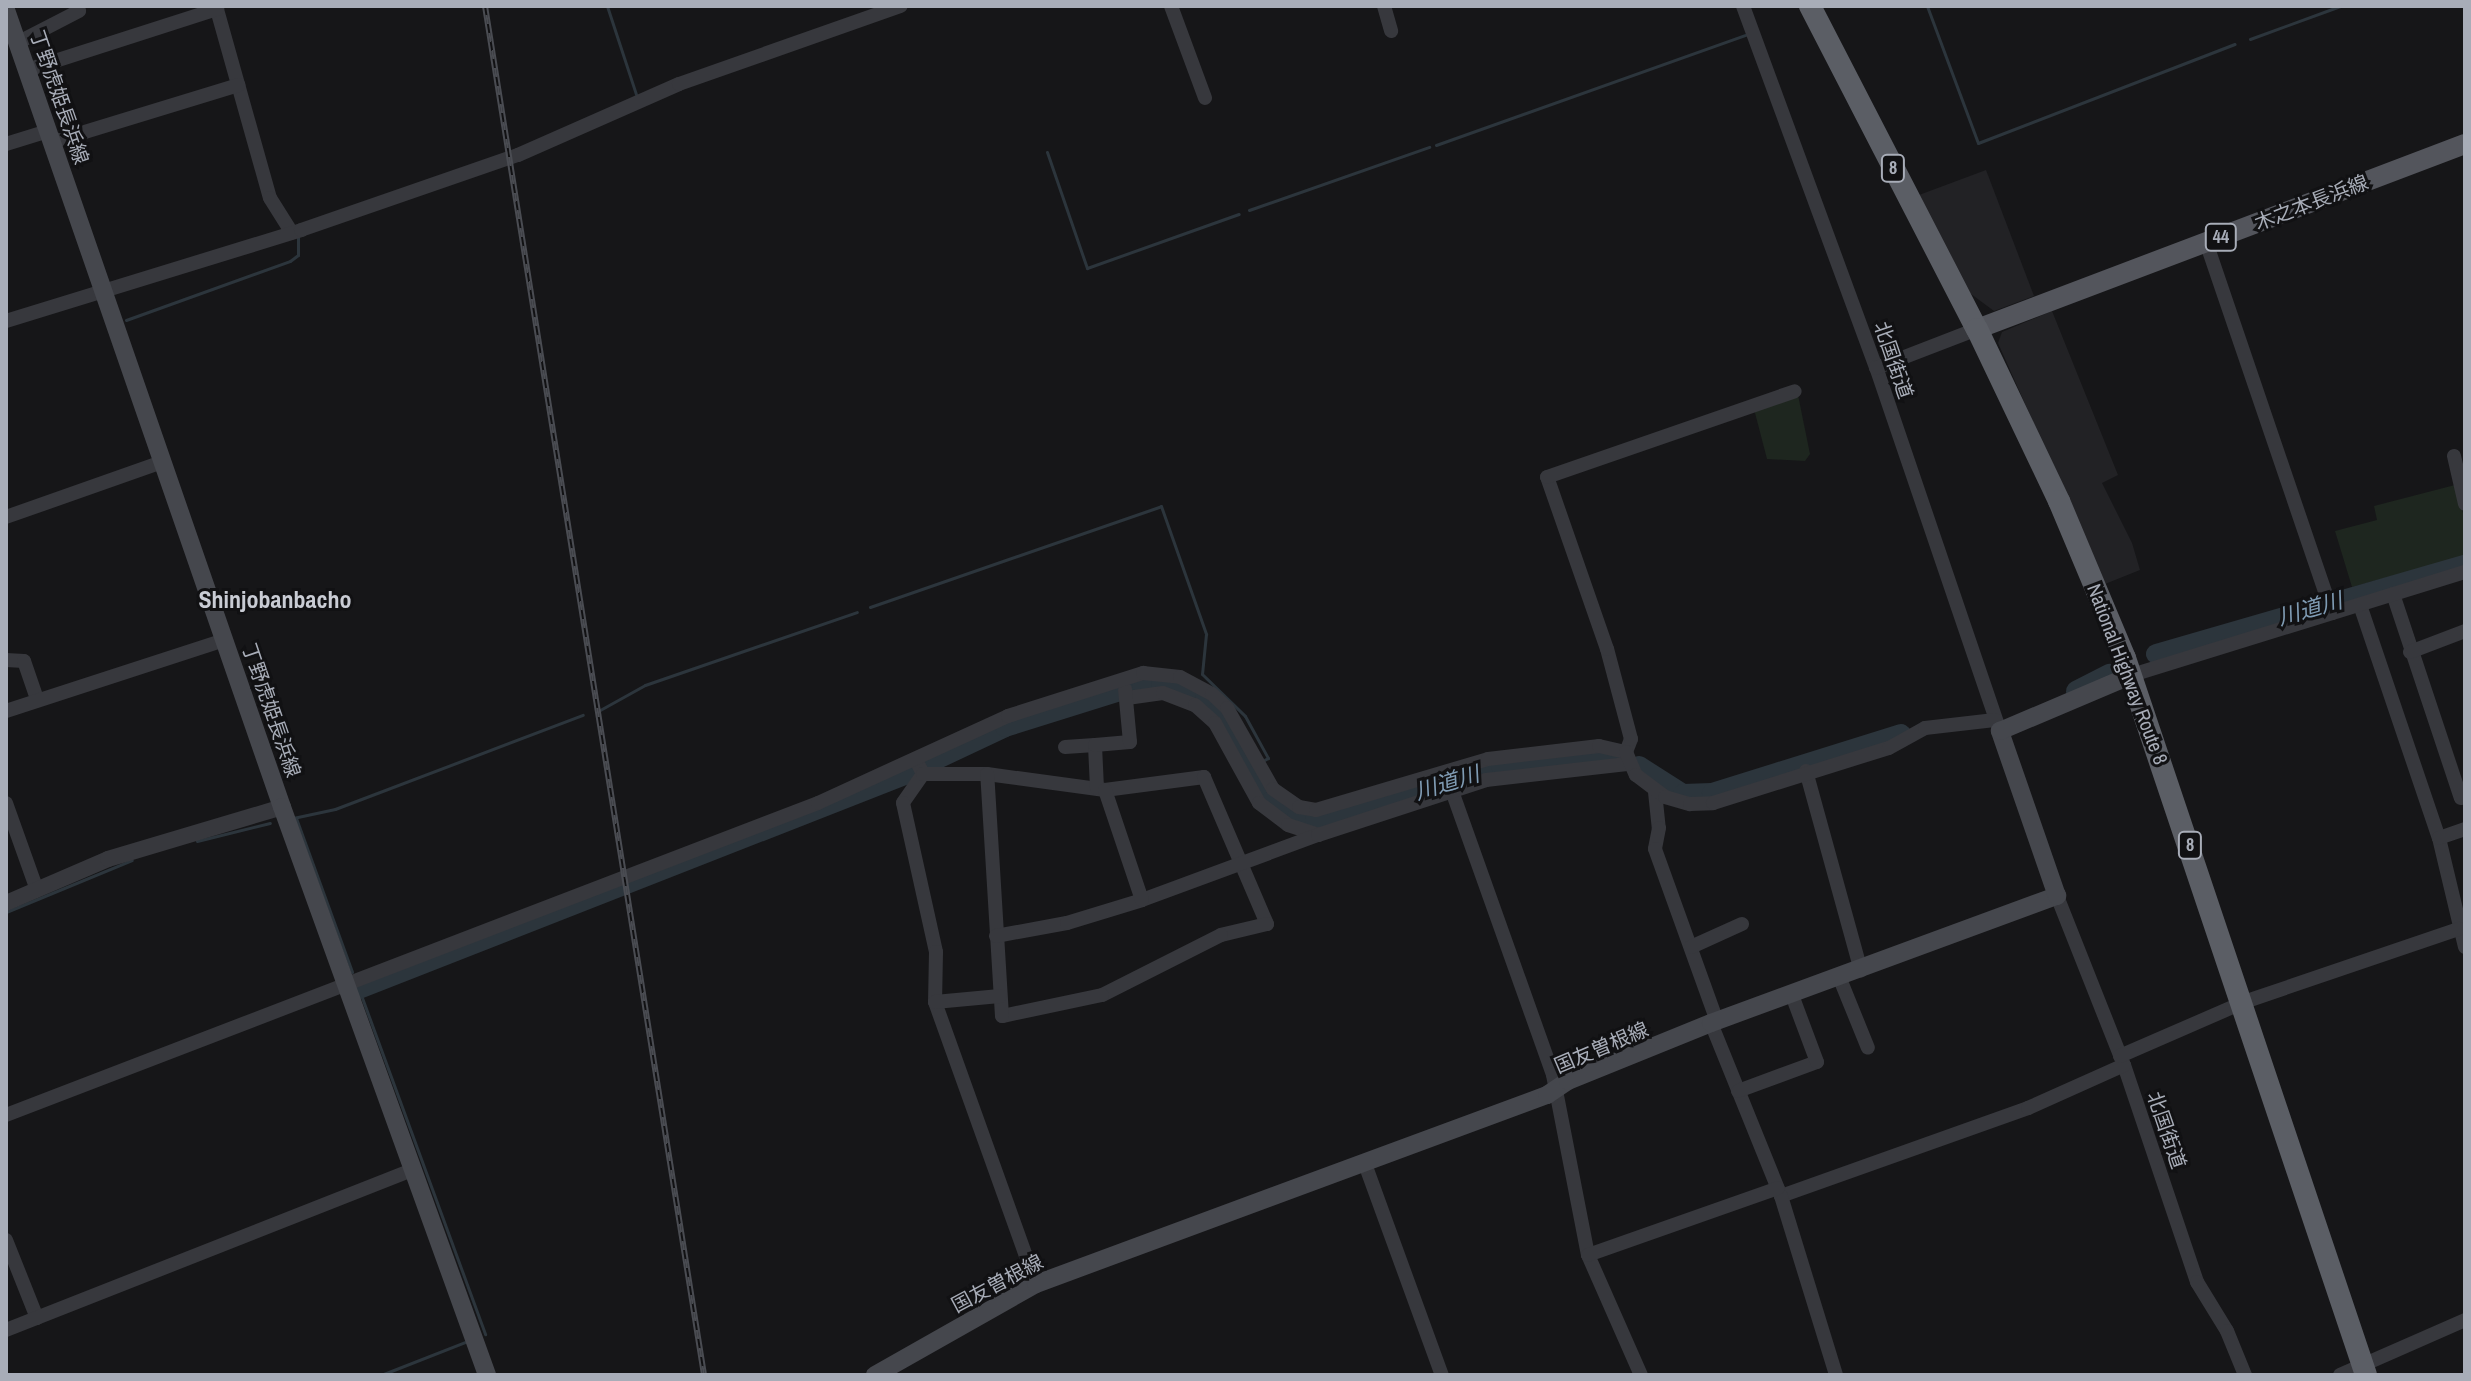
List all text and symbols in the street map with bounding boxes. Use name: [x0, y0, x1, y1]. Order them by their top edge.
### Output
street label: 丁野虎姫長浜線: [26, 27, 94, 167]
road number: 8: [1879, 154, 1907, 182]
street label: 木之本長浜線: [2251, 169, 2371, 235]
road number: 44: [2203, 223, 2239, 251]
street label: 北国街道: [1870, 318, 1918, 402]
street label: National Highway Route 8: [2082, 580, 2174, 768]
district label: Shinjobanbacho: [198, 586, 352, 614]
water label: 川道川: [2275, 587, 2345, 631]
street label: 丁野虎姫長浜線: [238, 640, 306, 780]
water label: 川道川: [1412, 761, 1482, 805]
road number: 8: [2176, 831, 2204, 859]
street label: 国友曽根線: [1550, 1016, 1652, 1078]
street label: 北国街道: [2143, 1088, 2191, 1172]
street label: 国友曽根線: [947, 1249, 1047, 1317]

